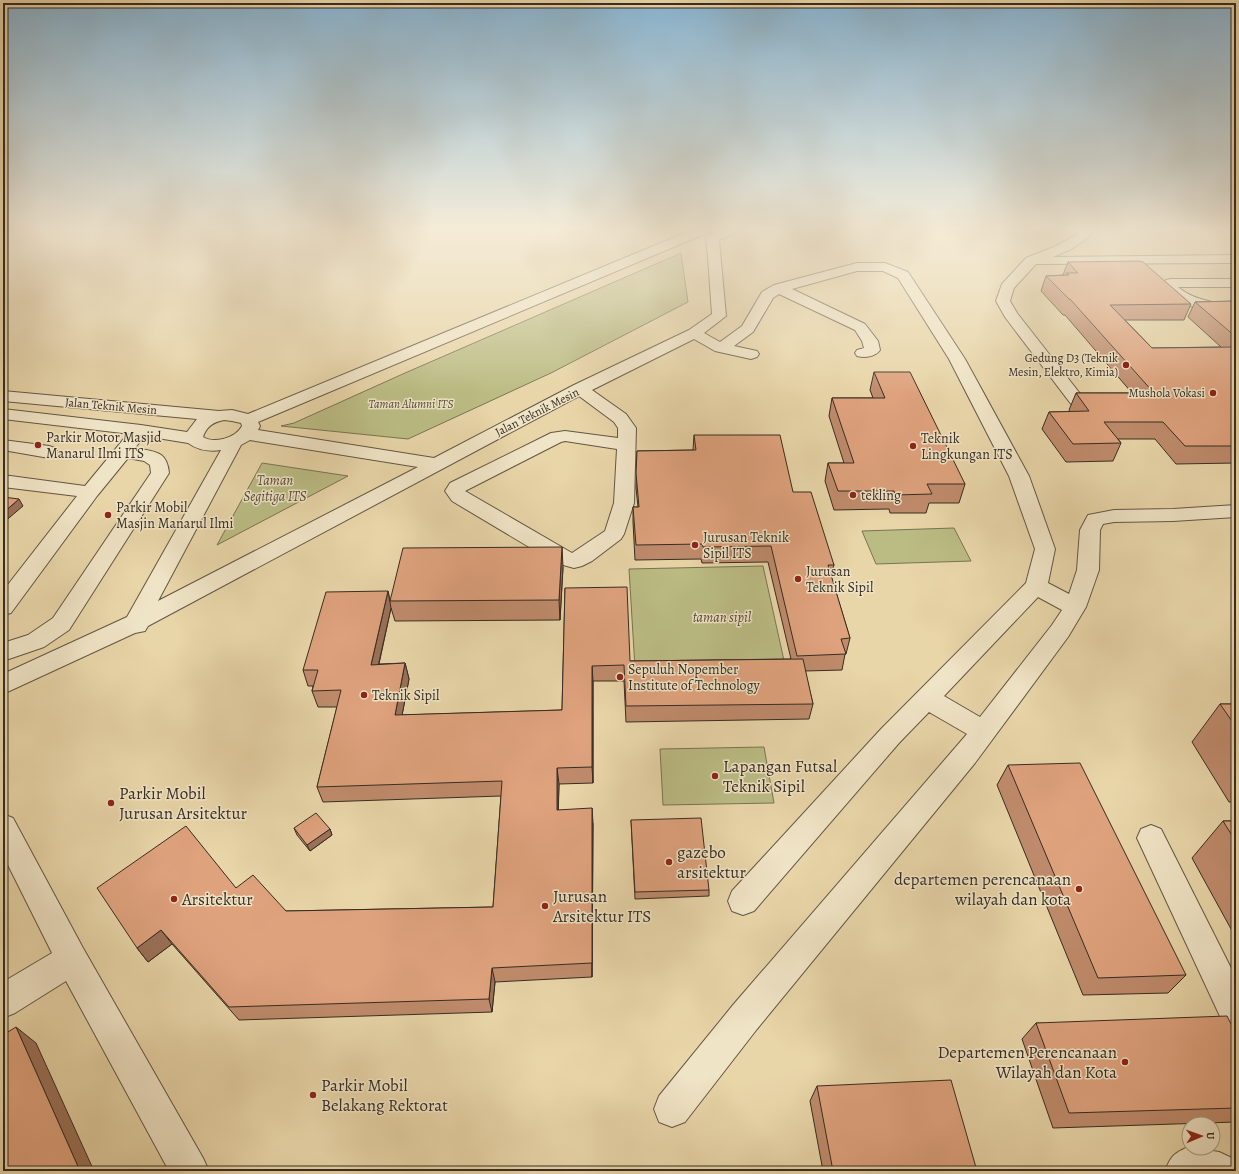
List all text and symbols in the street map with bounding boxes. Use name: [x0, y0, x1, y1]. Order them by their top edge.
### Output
place label: Gedung D3 (Teknik Mesin, Elektro, Kimia): [1008, 350, 1118, 380]
marker: Gedung D3 (Teknik Mesin, Elektro, Kimia): [1121, 360, 1131, 370]
street label: Jalan Teknik Mesin: [492, 384, 582, 440]
place label: Mushola Vokasi: [1129, 385, 1205, 401]
marker: Mushola Vokasi: [1208, 388, 1218, 398]
street label: Jalan Teknik Mesin: [64, 394, 158, 418]
park label: Taman Alumni ITS: [369, 396, 453, 412]
place label: Parkir Motor Masjid Manarul Ilmi ITS: [46, 428, 162, 463]
place label: Teknik Lingkungan ITS: [921, 429, 1013, 464]
marker: Parkir Motor Masjid Manarul Ilmi ITS: [33, 440, 43, 450]
marker: Teknik Lingkungan ITS: [908, 441, 918, 451]
park label: Taman Segitiga ITS: [243, 471, 307, 506]
place label: tekling: [861, 486, 901, 505]
marker: tekling: [848, 490, 858, 500]
place label: Parkir Mobil Masjin Manarul Ilmi: [116, 498, 233, 533]
marker: Parkir Mobil Masjin Manarul Ilmi: [103, 510, 113, 520]
place label: Jurusan Teknik Sipil ITS: [703, 528, 789, 563]
marker: Jurusan Teknik Sipil ITS: [690, 540, 700, 550]
place label: Jurusan Teknik Sipil: [806, 562, 874, 597]
marker: Jurusan Teknik Sipil: [793, 574, 803, 584]
park label: taman sipil: [693, 608, 752, 627]
place label: Sepuluh Nopember Institute of Technology: [628, 660, 761, 695]
marker: Sepuluh Nopember Institute of Technology: [615, 672, 625, 682]
place label: Teknik Sipil: [372, 686, 440, 705]
marker: Teknik Sipil: [359, 690, 369, 700]
place label: Lapangan Futsal Teknik Sipil: [723, 755, 837, 798]
marker: Lapangan Futsal Teknik Sipil: [710, 771, 720, 781]
place label: Parkir Mobil Jurusan Arsitektur: [119, 782, 248, 825]
marker: Parkir Mobil Jurusan Arsitektur: [106, 798, 116, 808]
place label: gazebo arsitektur: [677, 841, 747, 884]
marker: gazebo arsitektur: [664, 857, 674, 867]
place label: departemen perencanaan wilayah dan kota: [894, 868, 1071, 911]
marker: departemen perencanaan wilayah dan kota: [1074, 884, 1084, 894]
place label: Jurusan Arsitektur ITS: [552, 885, 651, 928]
place label: Arsitektur: [181, 888, 253, 911]
marker: Arsitektur: [169, 894, 179, 904]
marker: Jurusan Arsitektur ITS: [540, 901, 550, 911]
place label: Departemen Perencanaan Wilayah dan Kota: [937, 1041, 1117, 1084]
marker: Departemen Perencanaan Wilayah dan Kota: [1120, 1057, 1130, 1067]
place label: Parkir Mobil Belakang Rektorat: [321, 1074, 448, 1117]
marker: Parkir Mobil Belakang Rektorat: [308, 1090, 318, 1100]
north arrow: [1181, 1116, 1221, 1156]
text: U: [1203, 1132, 1218, 1140]

